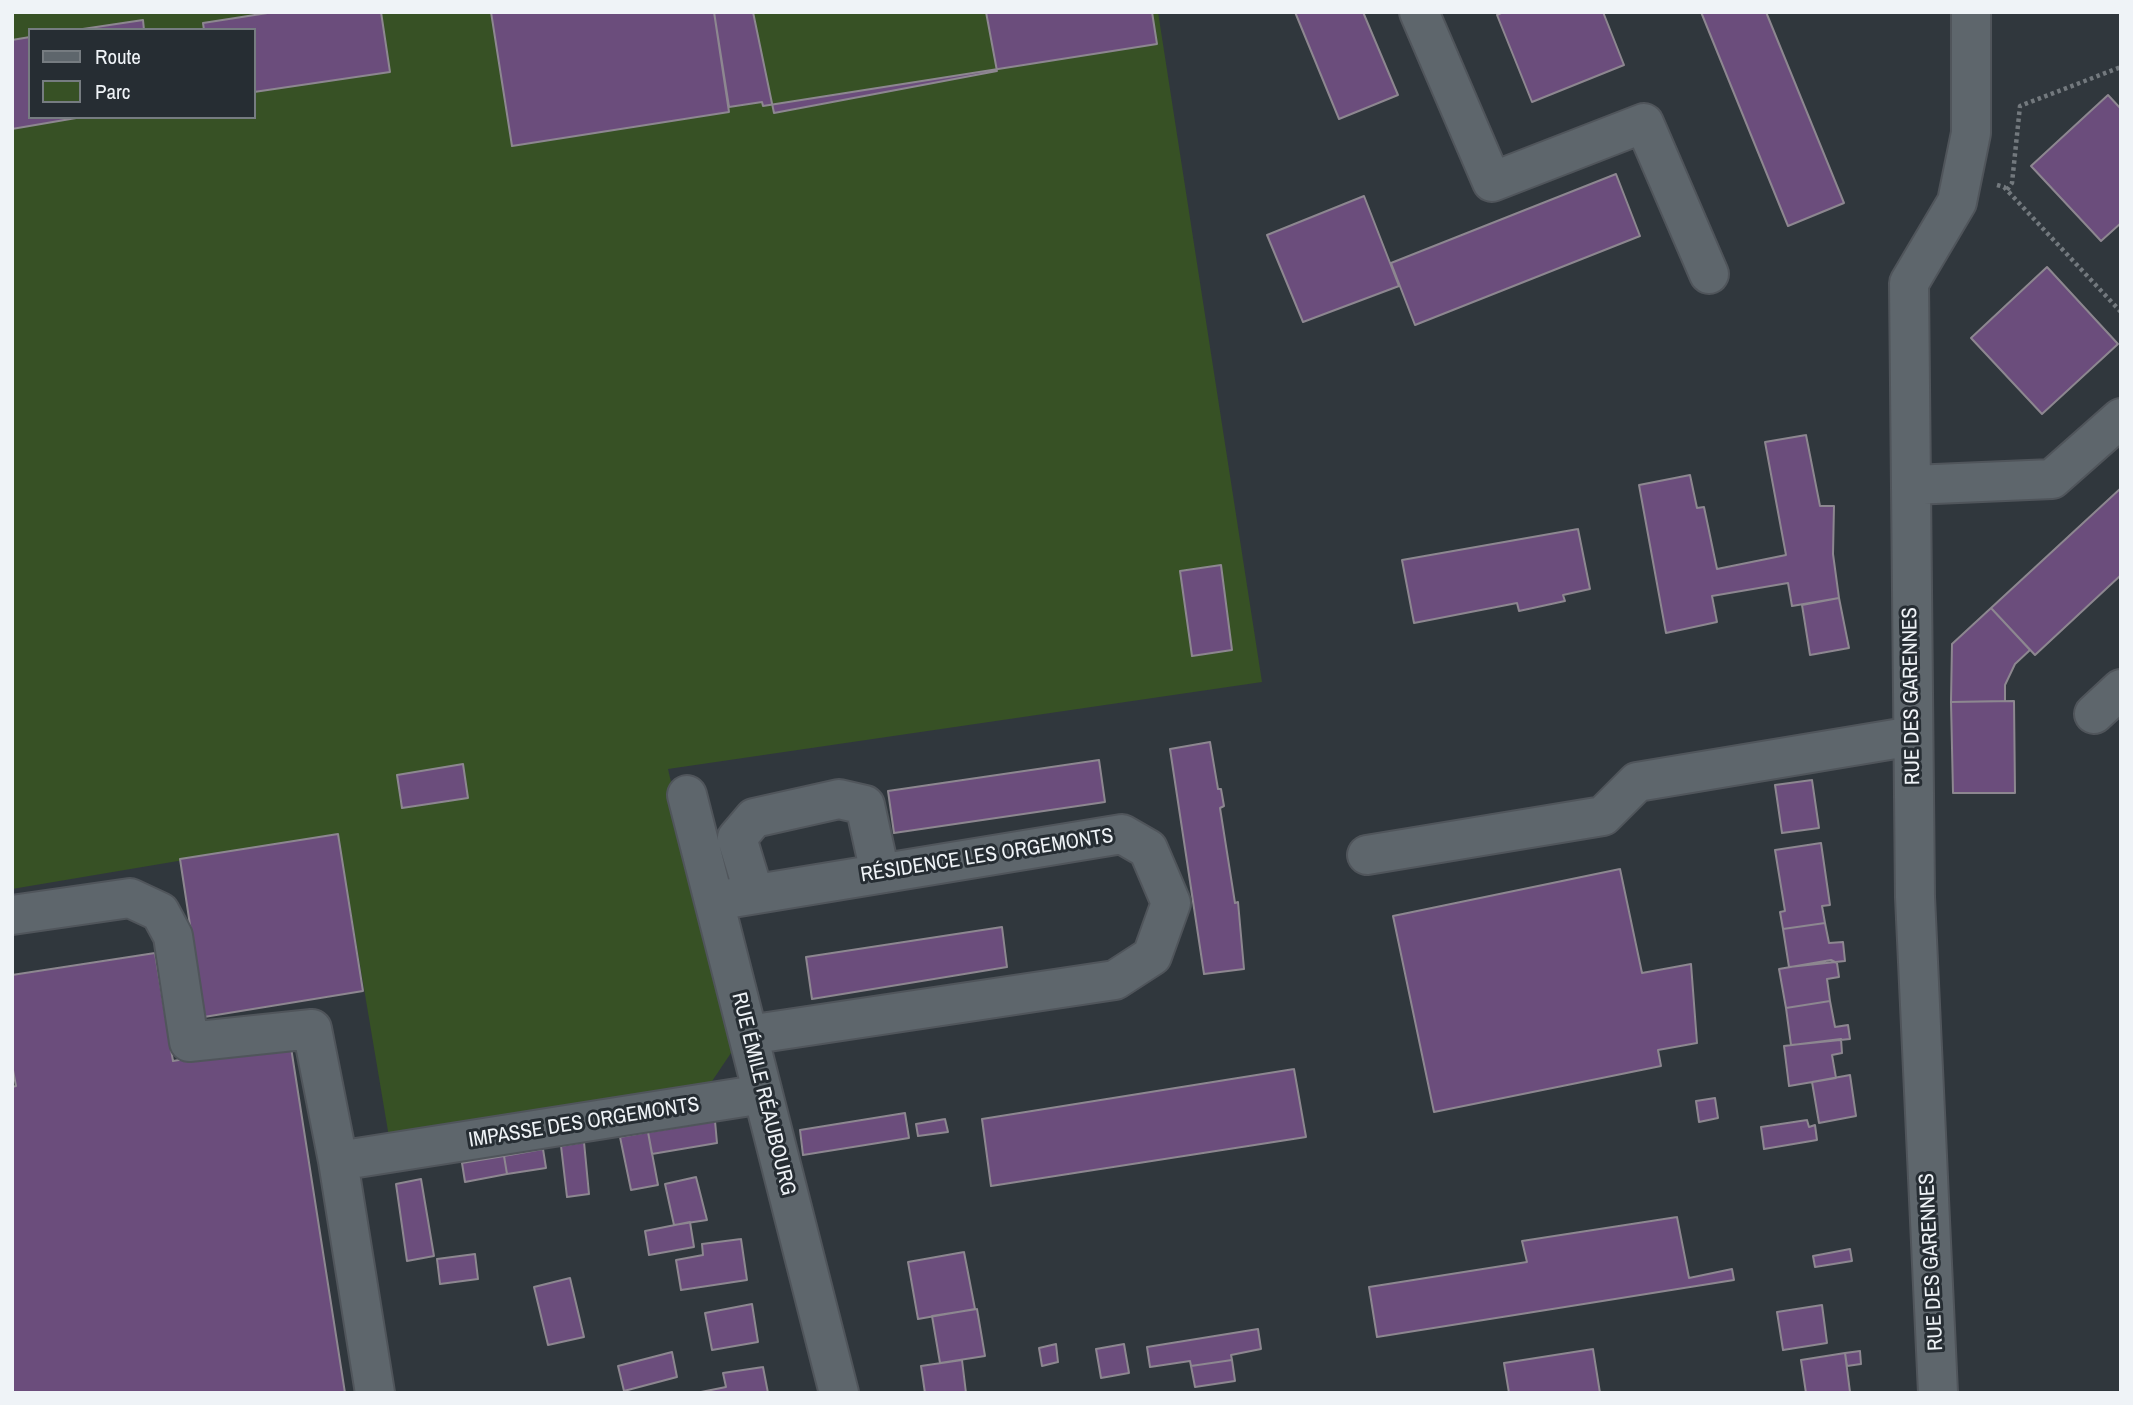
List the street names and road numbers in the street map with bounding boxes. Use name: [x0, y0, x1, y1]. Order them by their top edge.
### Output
street label: RUE DES GARENNES: [1898, 607, 1926, 785]
street label: RÉSIDENCE LES ORGEMONTS: [859, 824, 1115, 888]
street label: RUE ÉMILE RÉAUBOURG: [726, 990, 800, 1198]
street label: IMPASSE DES ORGEMONTS: [467, 1092, 701, 1154]
street label: RUE DES GARENNES: [1915, 1172, 1949, 1352]

